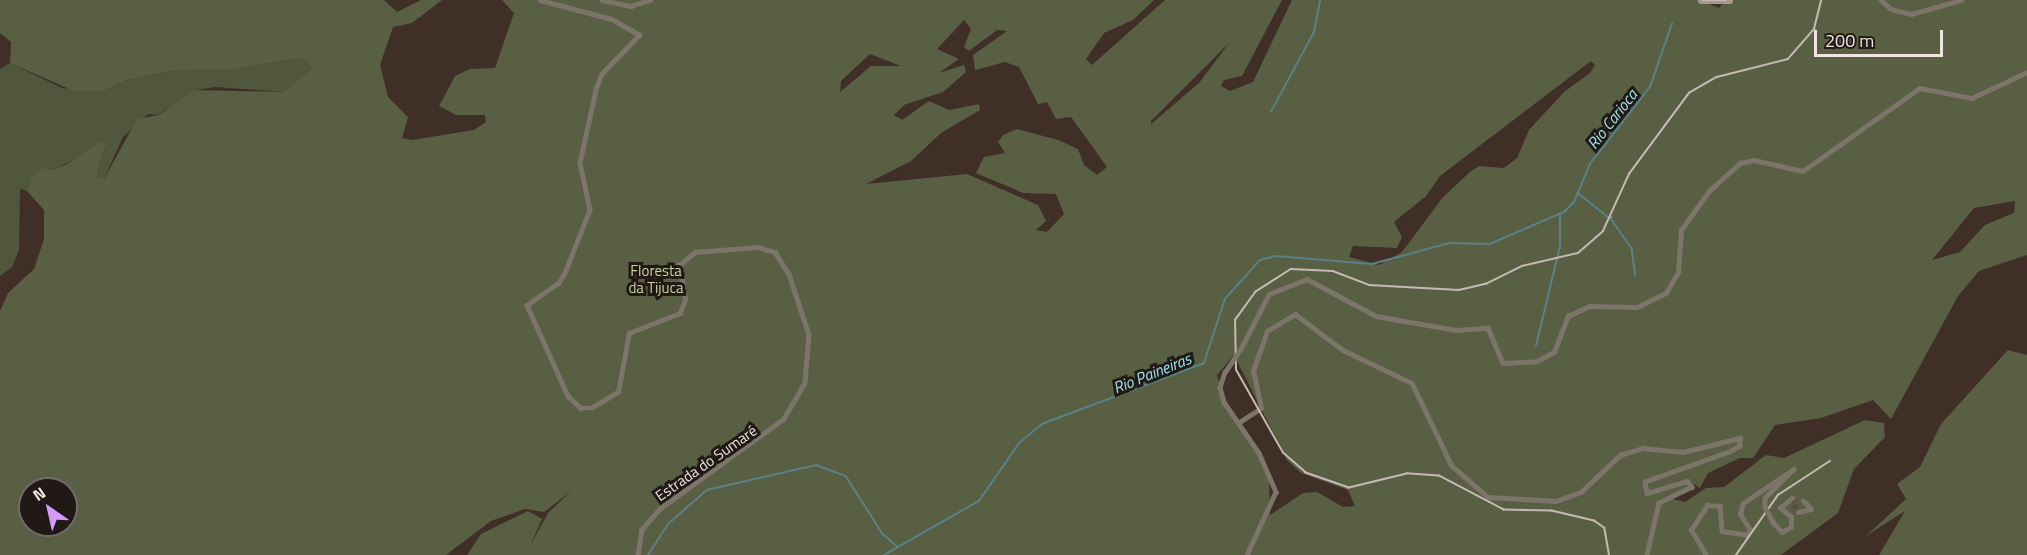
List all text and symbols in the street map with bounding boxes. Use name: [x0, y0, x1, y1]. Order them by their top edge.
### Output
scale bar: [1817, 18, 1946, 56]
text: 200 m: [1825, 27, 1874, 54]
water label: Rio Carioca: [1583, 85, 1641, 153]
park label: Floresta da Tijuca: [628, 261, 684, 296]
water label: Rio Paineiras: [1110, 349, 1194, 397]
street label: Estrada do Sumaré: [652, 421, 760, 505]
north arrow: [18, 477, 78, 537]
text: N: [28, 481, 50, 507]

